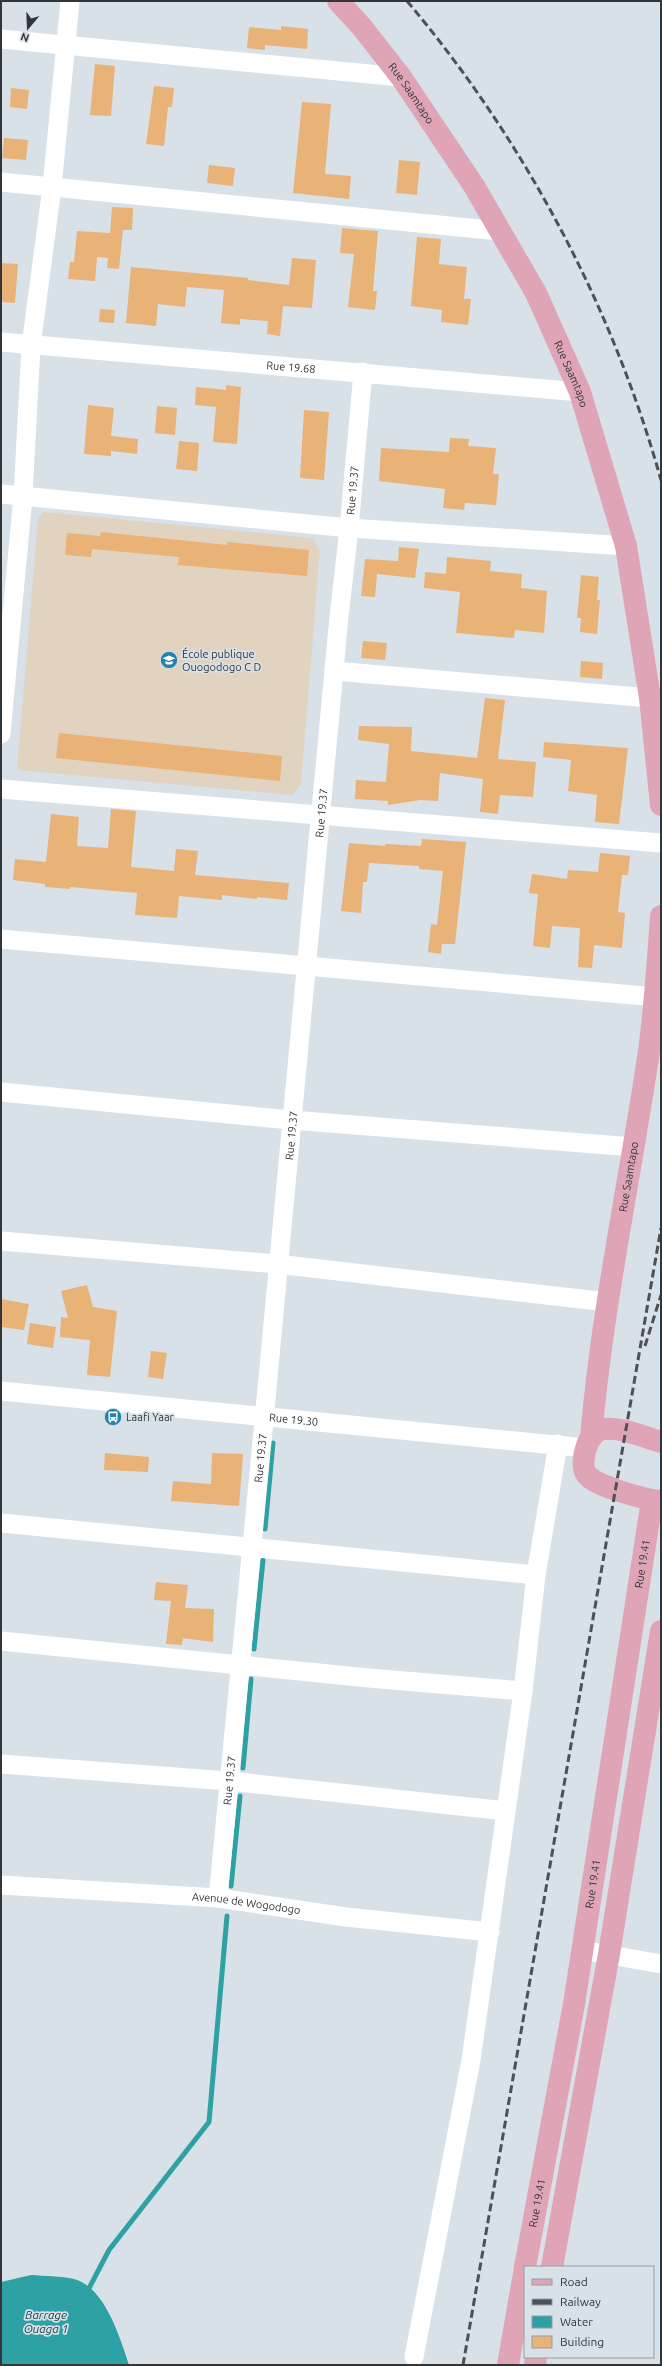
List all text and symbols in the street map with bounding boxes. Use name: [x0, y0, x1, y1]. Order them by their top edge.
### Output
north arrow: [8, 8, 48, 48]
text: N: [19, 30, 31, 44]
street label: Rue Saamtapo: [386, 60, 436, 126]
street label: Rue Saamtapo: [552, 339, 590, 409]
street label: Rue 19.68: [266, 359, 316, 375]
street label: Rue 19.37: [344, 465, 361, 516]
place label: École publique Ouogodogo C D: [182, 647, 261, 673]
school or university icon: École publique Ouogodogo C D: [159, 650, 179, 670]
street label: Rue 19.37: [313, 788, 330, 838]
street label: Rue 19.37: [283, 1110, 300, 1161]
street label: Rue Saamtapo: [617, 1141, 640, 1213]
bus stop icon: Laafi Yaar: [103, 1407, 123, 1427]
place label: Laafi Yaar: [126, 1411, 175, 1423]
street label: Rue 19.30: [268, 1411, 319, 1428]
street label: Rue 19.37: [252, 1433, 269, 1483]
street label: Rue 19.41: [632, 1538, 652, 1589]
street label: Rue 19.37: [221, 1755, 238, 1806]
street label: Rue 19.41: [583, 1859, 602, 1909]
street label: Avenue de Wogodogo: [192, 1890, 301, 1916]
street label: Rue 19.41: [526, 2178, 547, 2228]
legend: [524, 2266, 654, 2358]
text: Road: [560, 2275, 588, 2288]
text: Railway: [560, 2295, 601, 2308]
water label: Barrage Ouaga 1: [24, 2308, 68, 2335]
text: Water: [560, 2315, 593, 2328]
text: Building: [560, 2335, 604, 2348]

